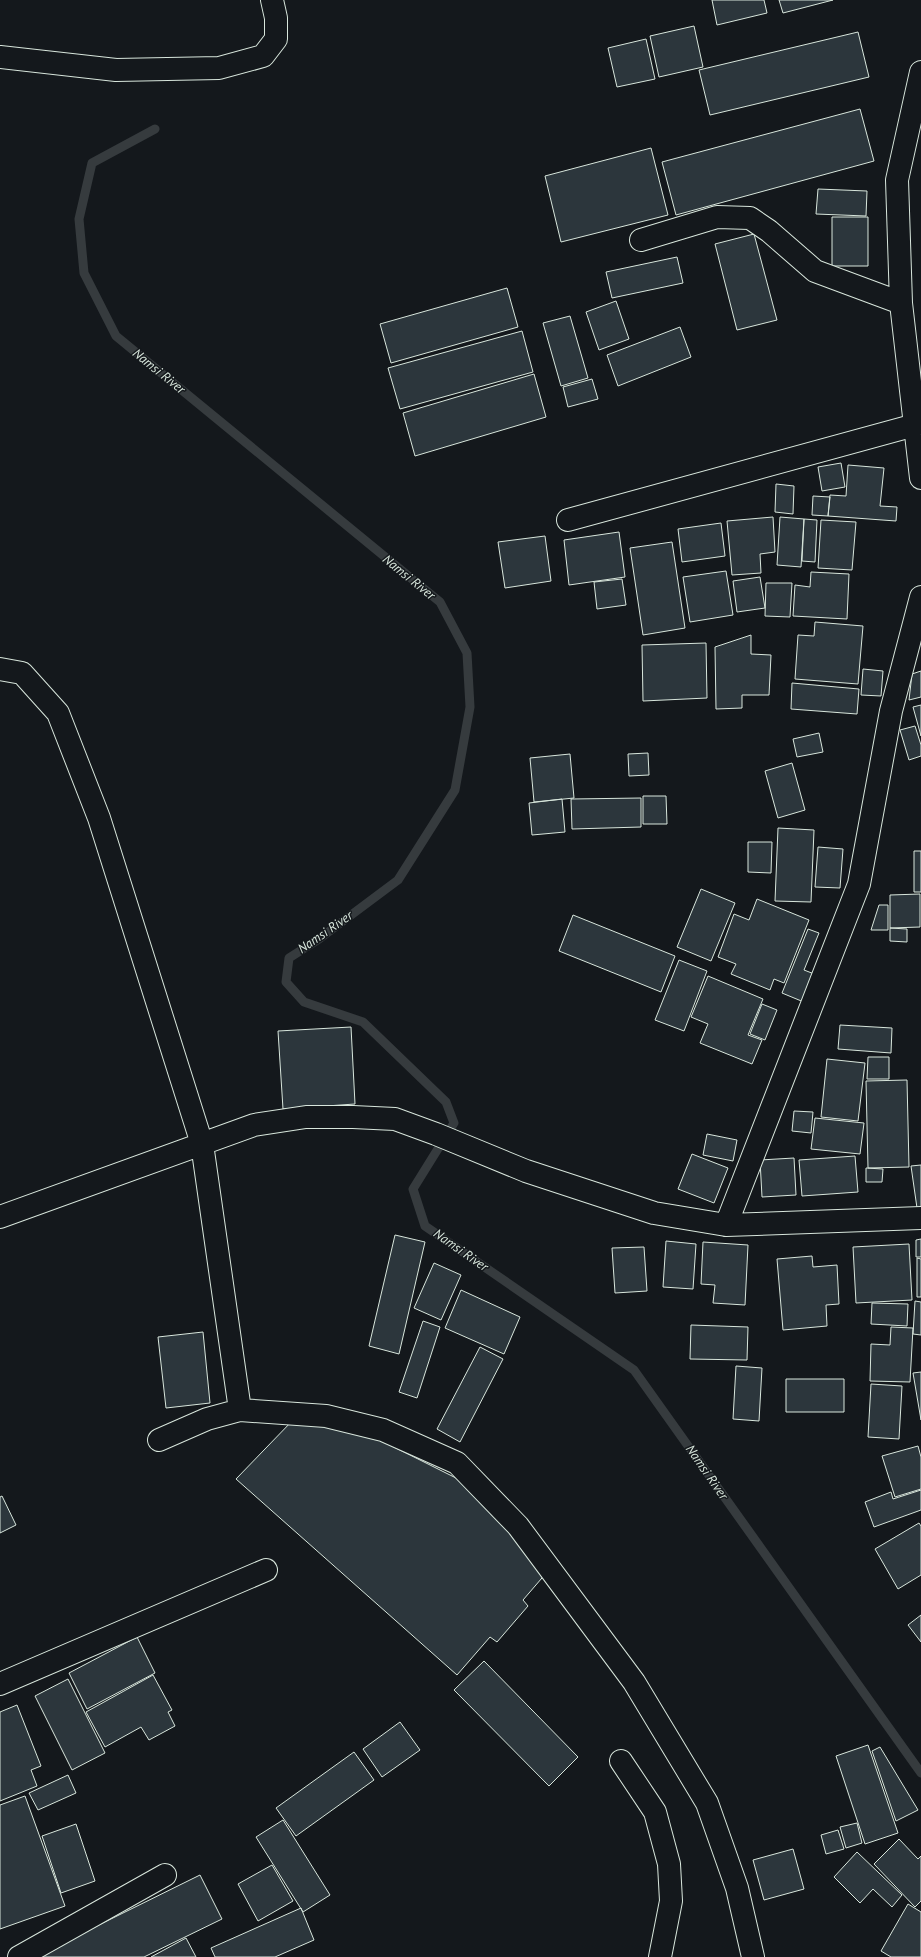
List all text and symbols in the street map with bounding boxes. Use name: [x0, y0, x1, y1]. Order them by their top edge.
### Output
water label: Namsi River: [129, 345, 189, 398]
water label: Namsi River: [379, 551, 439, 604]
water label: Namsi River: [294, 907, 356, 957]
water label: Namsi River: [430, 1225, 492, 1275]
water label: Namsi River: [682, 1441, 732, 1503]

